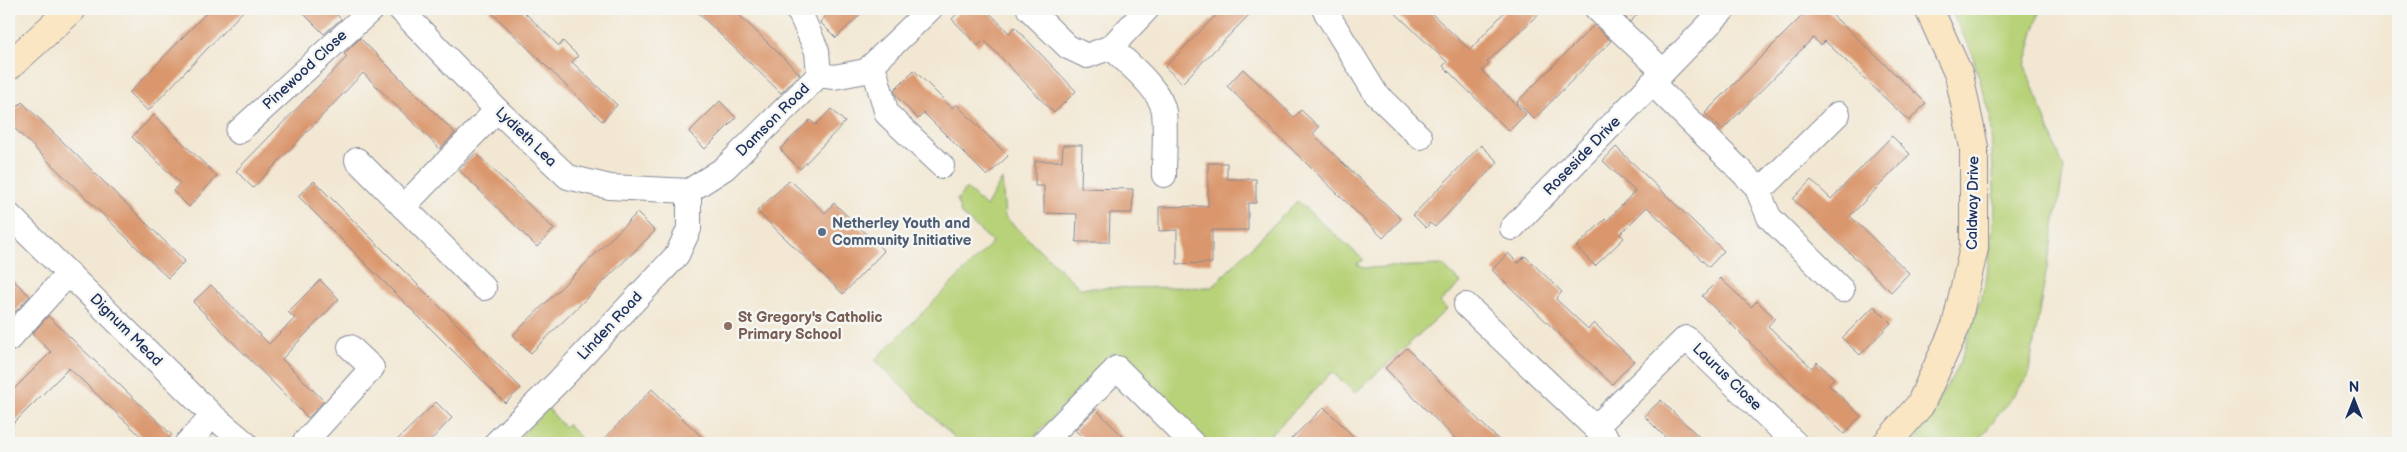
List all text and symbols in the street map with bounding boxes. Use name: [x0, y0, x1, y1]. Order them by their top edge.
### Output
street label: Pinewood Close: [259, 26, 351, 114]
street label: Damson Road: [732, 79, 814, 161]
street label: Lydieth Lea: [491, 103, 561, 171]
street label: Roseside Drive: [1539, 112, 1625, 200]
street label: Caldway Drive: [1963, 156, 1983, 250]
place label: Netherley Youth and Community Initiative: [832, 214, 972, 250]
marker: Netherley Youth and Community Initiative: [816, 226, 828, 238]
street label: Linden Road: [573, 288, 647, 364]
street label: Dignum Mead: [86, 290, 166, 370]
place label: St Gregory's Catholic Primary School: [738, 308, 883, 344]
marker: St Gregory's Catholic Primary School: [722, 320, 734, 332]
street label: Laurus Close: [1688, 339, 1766, 415]
north arrow: [2330, 374, 2380, 424]
text: N: [2349, 379, 2359, 396]

